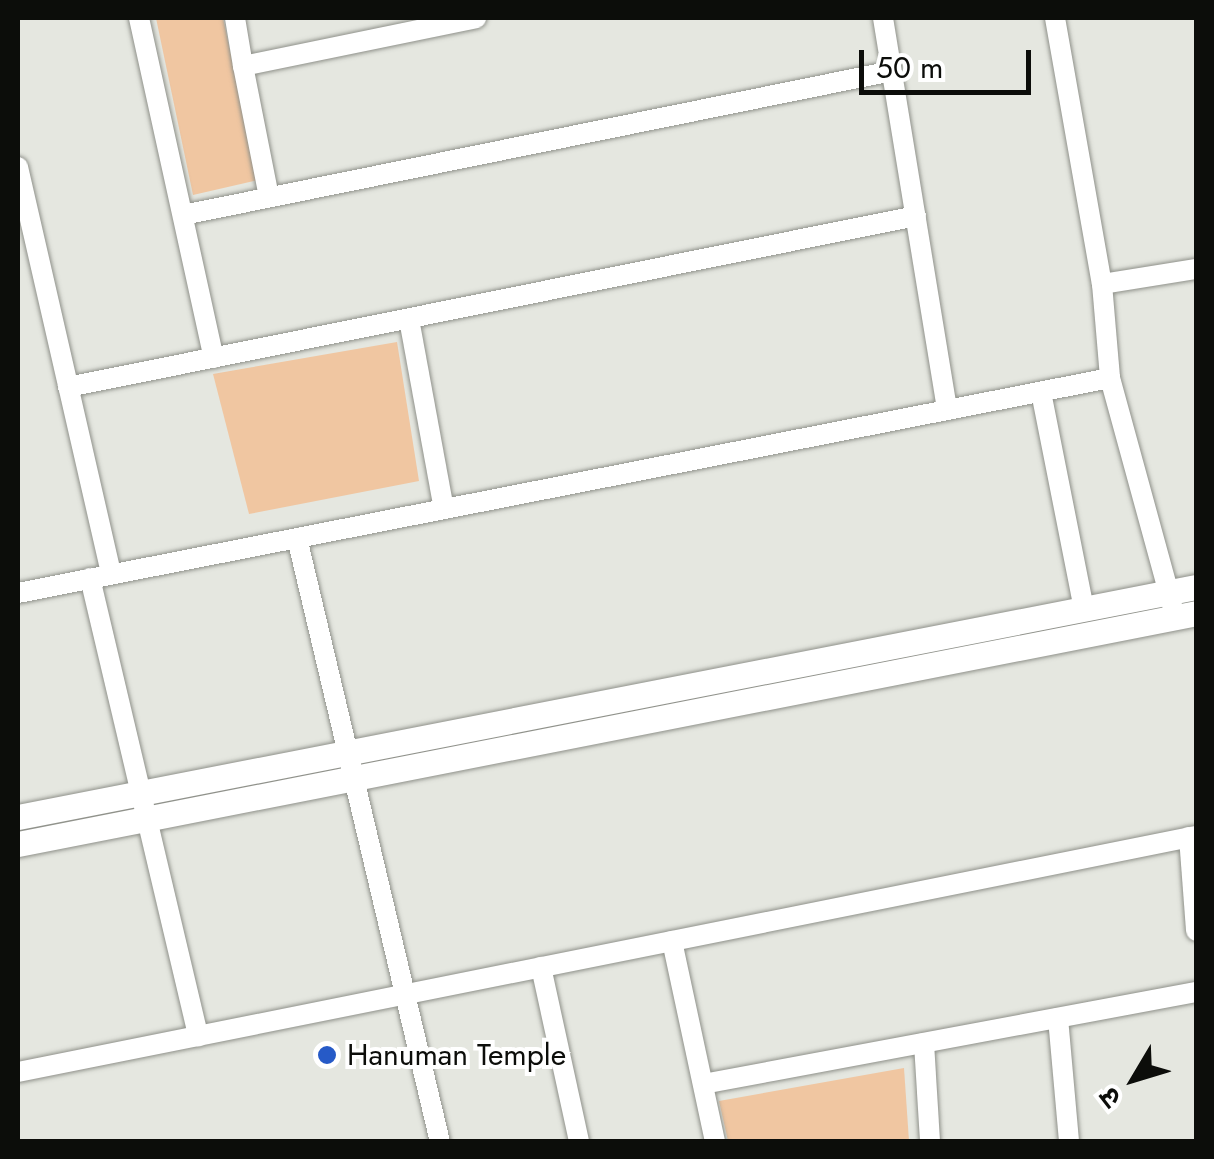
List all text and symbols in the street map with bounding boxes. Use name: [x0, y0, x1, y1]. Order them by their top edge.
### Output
scale bar: [864, 30, 1036, 92]
text: 50 m: [876, 46, 943, 89]
north arrow: [1084, 1029, 1184, 1129]
place label: Hanuman Temple: [347, 1037, 566, 1073]
marker: Hanuman Temple: [316, 1044, 338, 1066]
text: उ: [1089, 1079, 1131, 1117]

